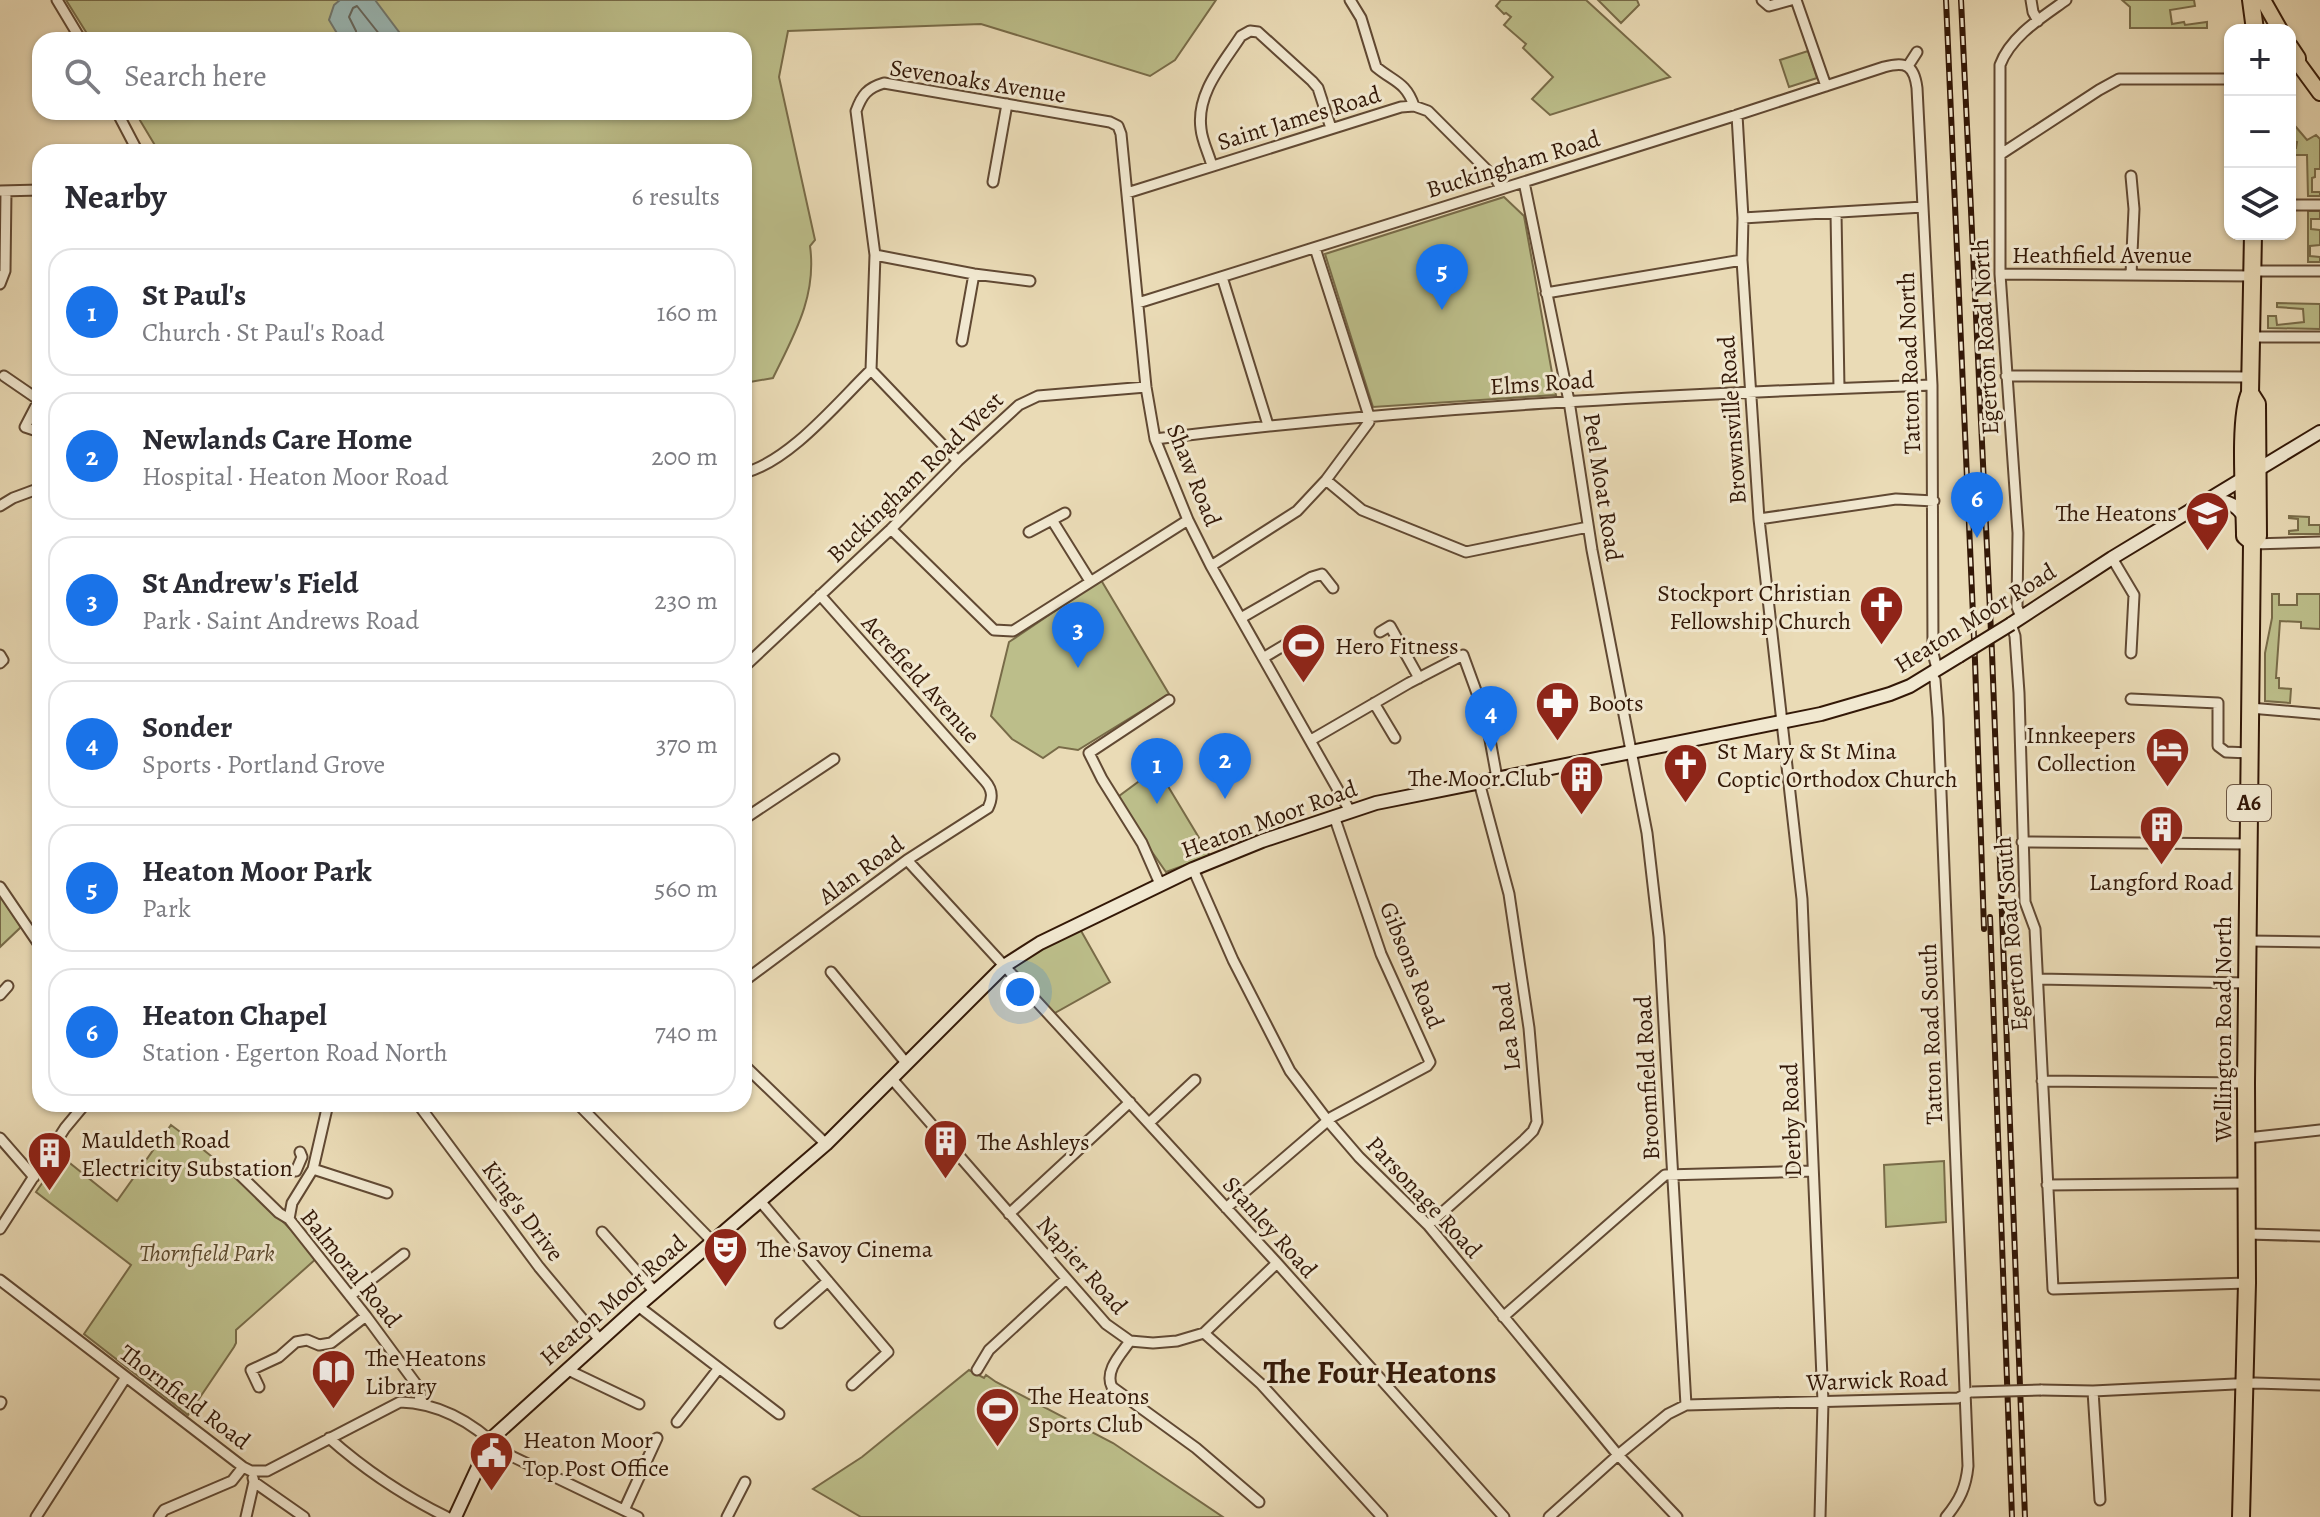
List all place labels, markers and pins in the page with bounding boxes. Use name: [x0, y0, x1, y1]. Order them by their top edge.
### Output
pin: 5: [1416, 244, 1468, 310]
pin: 6: [1951, 472, 2003, 538]
school or university icon: The Heatons: [2184, 489, 2232, 552]
place label: The Heatons: [2056, 497, 2177, 529]
place label: Stockport Christian Fellowship Church: [1657, 577, 1851, 637]
church icon: Stockport Christian Fellowship Church: [1858, 583, 1906, 646]
pin: 3: [1052, 602, 1104, 668]
sports icon: Hero Fitness: [1280, 622, 1328, 685]
place label: Hero Fitness: [1335, 630, 1459, 662]
pharmacy icon: Boots: [1533, 679, 1581, 742]
pin: 4: [1465, 686, 1517, 752]
place label: Boots: [1588, 687, 1644, 719]
place label: Innkeepers Collection: [2026, 719, 2136, 779]
hotel icon: Innkeepers Collection: [2143, 725, 2191, 788]
pin: 2: [1199, 733, 1251, 799]
place label: St Mary & St Mina Coptic Orthodox Church: [1717, 735, 1958, 795]
pin: 1: [1131, 738, 1183, 804]
church icon: St Mary & St Mina Coptic Orthodox Church: [1662, 741, 1710, 804]
building icon: The Moor Club: [1558, 754, 1606, 817]
place label: The Moor Club: [1408, 762, 1551, 794]
building icon: Langford Road: [2137, 804, 2185, 867]
place label: Langford Road: [2089, 866, 2233, 898]
building icon: The Ashleys: [922, 1118, 970, 1181]
place label: Mauldeth Road Electricity Substation: [81, 1124, 293, 1184]
place label: The Ashleys: [977, 1126, 1090, 1158]
building icon: Mauldeth Road Electricity Substation: [26, 1130, 74, 1193]
theatre icon: The Savoy Cinema: [702, 1225, 750, 1288]
place label: The Savoy Cinema: [757, 1233, 934, 1265]
place label: The Heatons Library: [365, 1342, 487, 1402]
library icon: The Heatons Library: [310, 1348, 358, 1411]
place label: The Heatons Sports Club: [1028, 1380, 1150, 1440]
sports icon: The Heatons Sports Club: [973, 1386, 1021, 1449]
place label: Heaton Moor Top Post Office: [523, 1424, 669, 1484]
public building icon: Heaton Moor Top Post Office: [468, 1430, 516, 1493]

